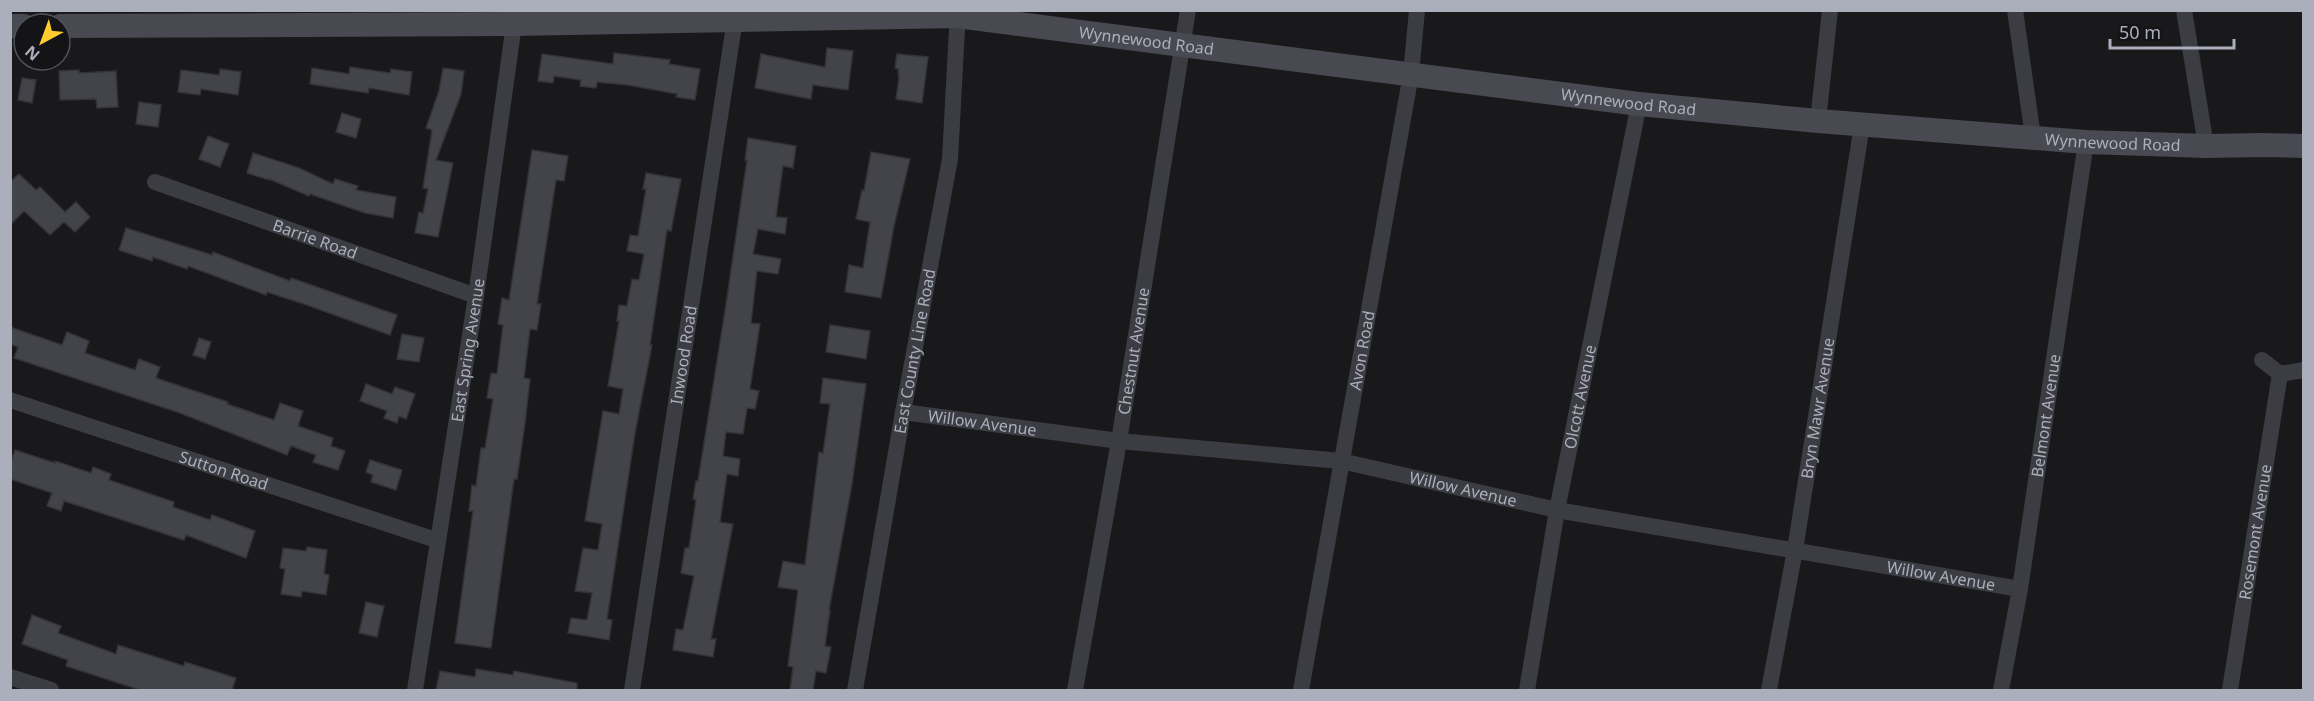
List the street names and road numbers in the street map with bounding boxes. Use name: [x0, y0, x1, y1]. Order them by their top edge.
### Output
street label: Wynnewood Road: [1078, 21, 1215, 60]
street label: Wynnewood Road: [1560, 83, 1697, 120]
street label: Wynnewood Road: [2044, 128, 2181, 156]
street label: Barrie Road: [270, 214, 361, 264]
street label: East County Line Road: [888, 267, 940, 435]
street label: East Spring Avenue: [446, 277, 489, 423]
street label: Chestnut Avenue: [1112, 286, 1154, 416]
street label: Inwood Road: [665, 304, 702, 406]
street label: Avon Road: [1344, 309, 1380, 392]
street label: Bryn Mawr Avenue: [1795, 336, 1839, 480]
street label: Olcott Avenue: [1559, 343, 1601, 451]
street label: Belmont Avenue: [2026, 353, 2066, 479]
street label: Willow Avenue: [926, 404, 1038, 441]
street label: Sutton Road: [176, 445, 271, 495]
street label: Rosemont Avenue: [2233, 463, 2277, 601]
street label: Willow Avenue: [1407, 466, 1519, 512]
street label: Willow Avenue: [1885, 555, 1997, 596]

